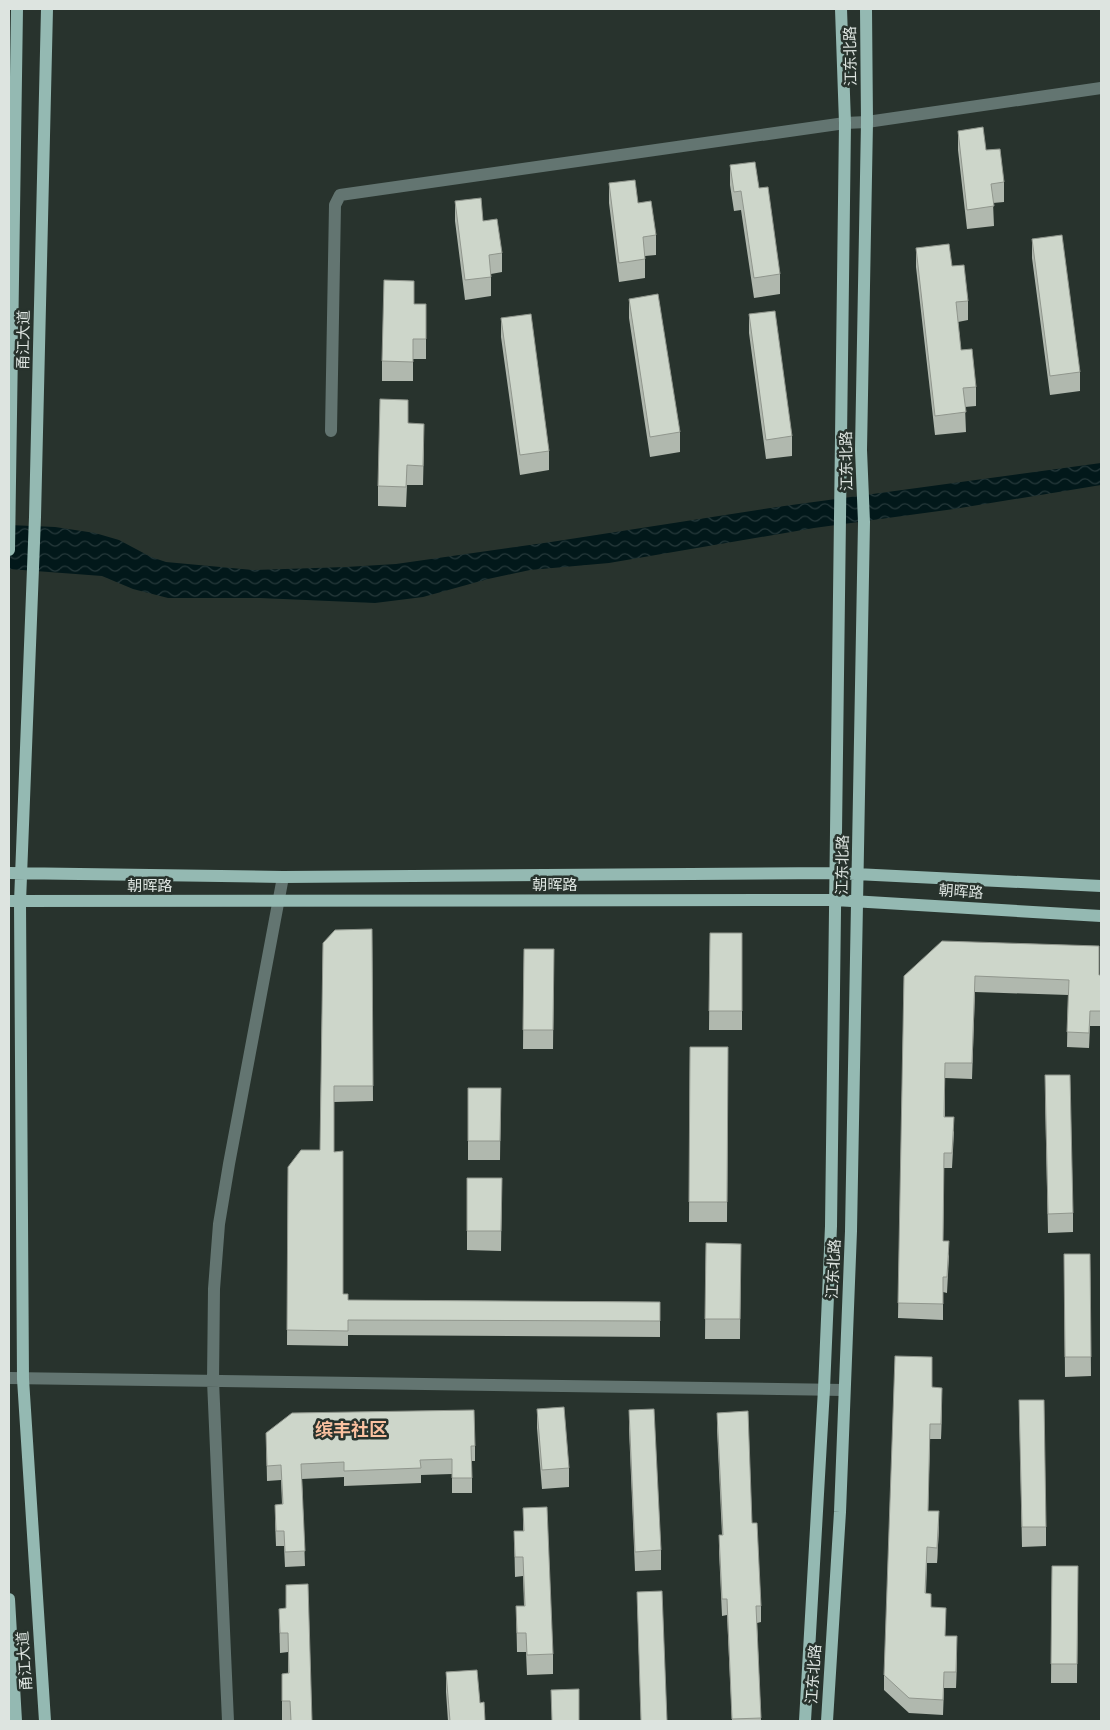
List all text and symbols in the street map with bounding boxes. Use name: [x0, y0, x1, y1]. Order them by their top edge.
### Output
street label: 江东北路: [840, 26, 860, 86]
street label: 甬江大道: [13, 310, 33, 370]
street label: 江东北路: [836, 431, 856, 491]
street label: 江东北路: [832, 835, 852, 895]
street label: 朝晖路: [532, 875, 578, 894]
street label: 朝晖路: [127, 876, 173, 895]
street label: 朝晖路: [938, 880, 984, 902]
street label: 江东北路: [822, 1239, 844, 1299]
district label: 缤丰社区: [315, 1419, 387, 1441]
street label: 甬江大道: [12, 1630, 36, 1692]
street label: 江东北路: [801, 1643, 825, 1705]

